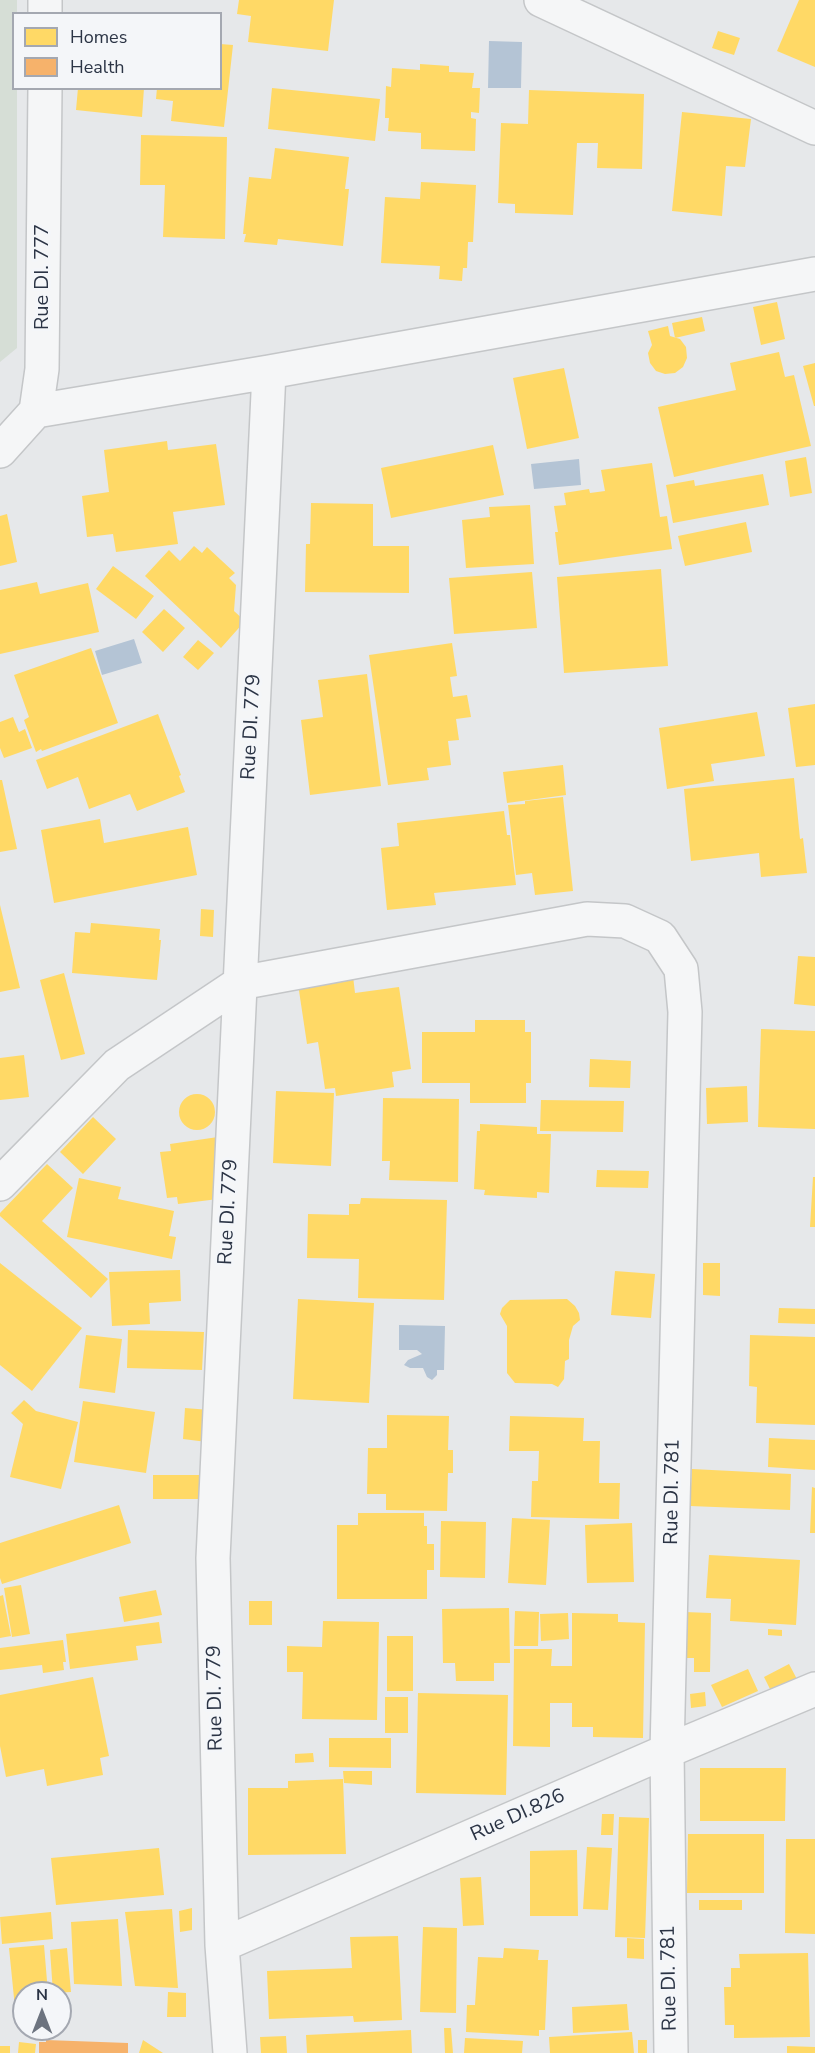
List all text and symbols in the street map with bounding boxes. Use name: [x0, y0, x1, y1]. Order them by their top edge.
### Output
legend: [12, 12, 222, 90]
text: Homes: [70, 25, 127, 49]
text: Health: [70, 55, 125, 79]
street label: Rue DI. 777: [31, 224, 55, 330]
street label: Rue DI. 779: [237, 673, 267, 781]
street label: Rue DI. 779: [214, 1158, 244, 1266]
street label: Rue DI. 781: [660, 1439, 686, 1545]
street label: Rue DI. 779: [203, 1645, 229, 1751]
street label: Rue DI.826: [467, 1785, 569, 1847]
street label: Rue DI. 781: [657, 1925, 683, 2031]
north arrow: [12, 1981, 72, 2041]
text: N: [36, 1984, 48, 2006]

